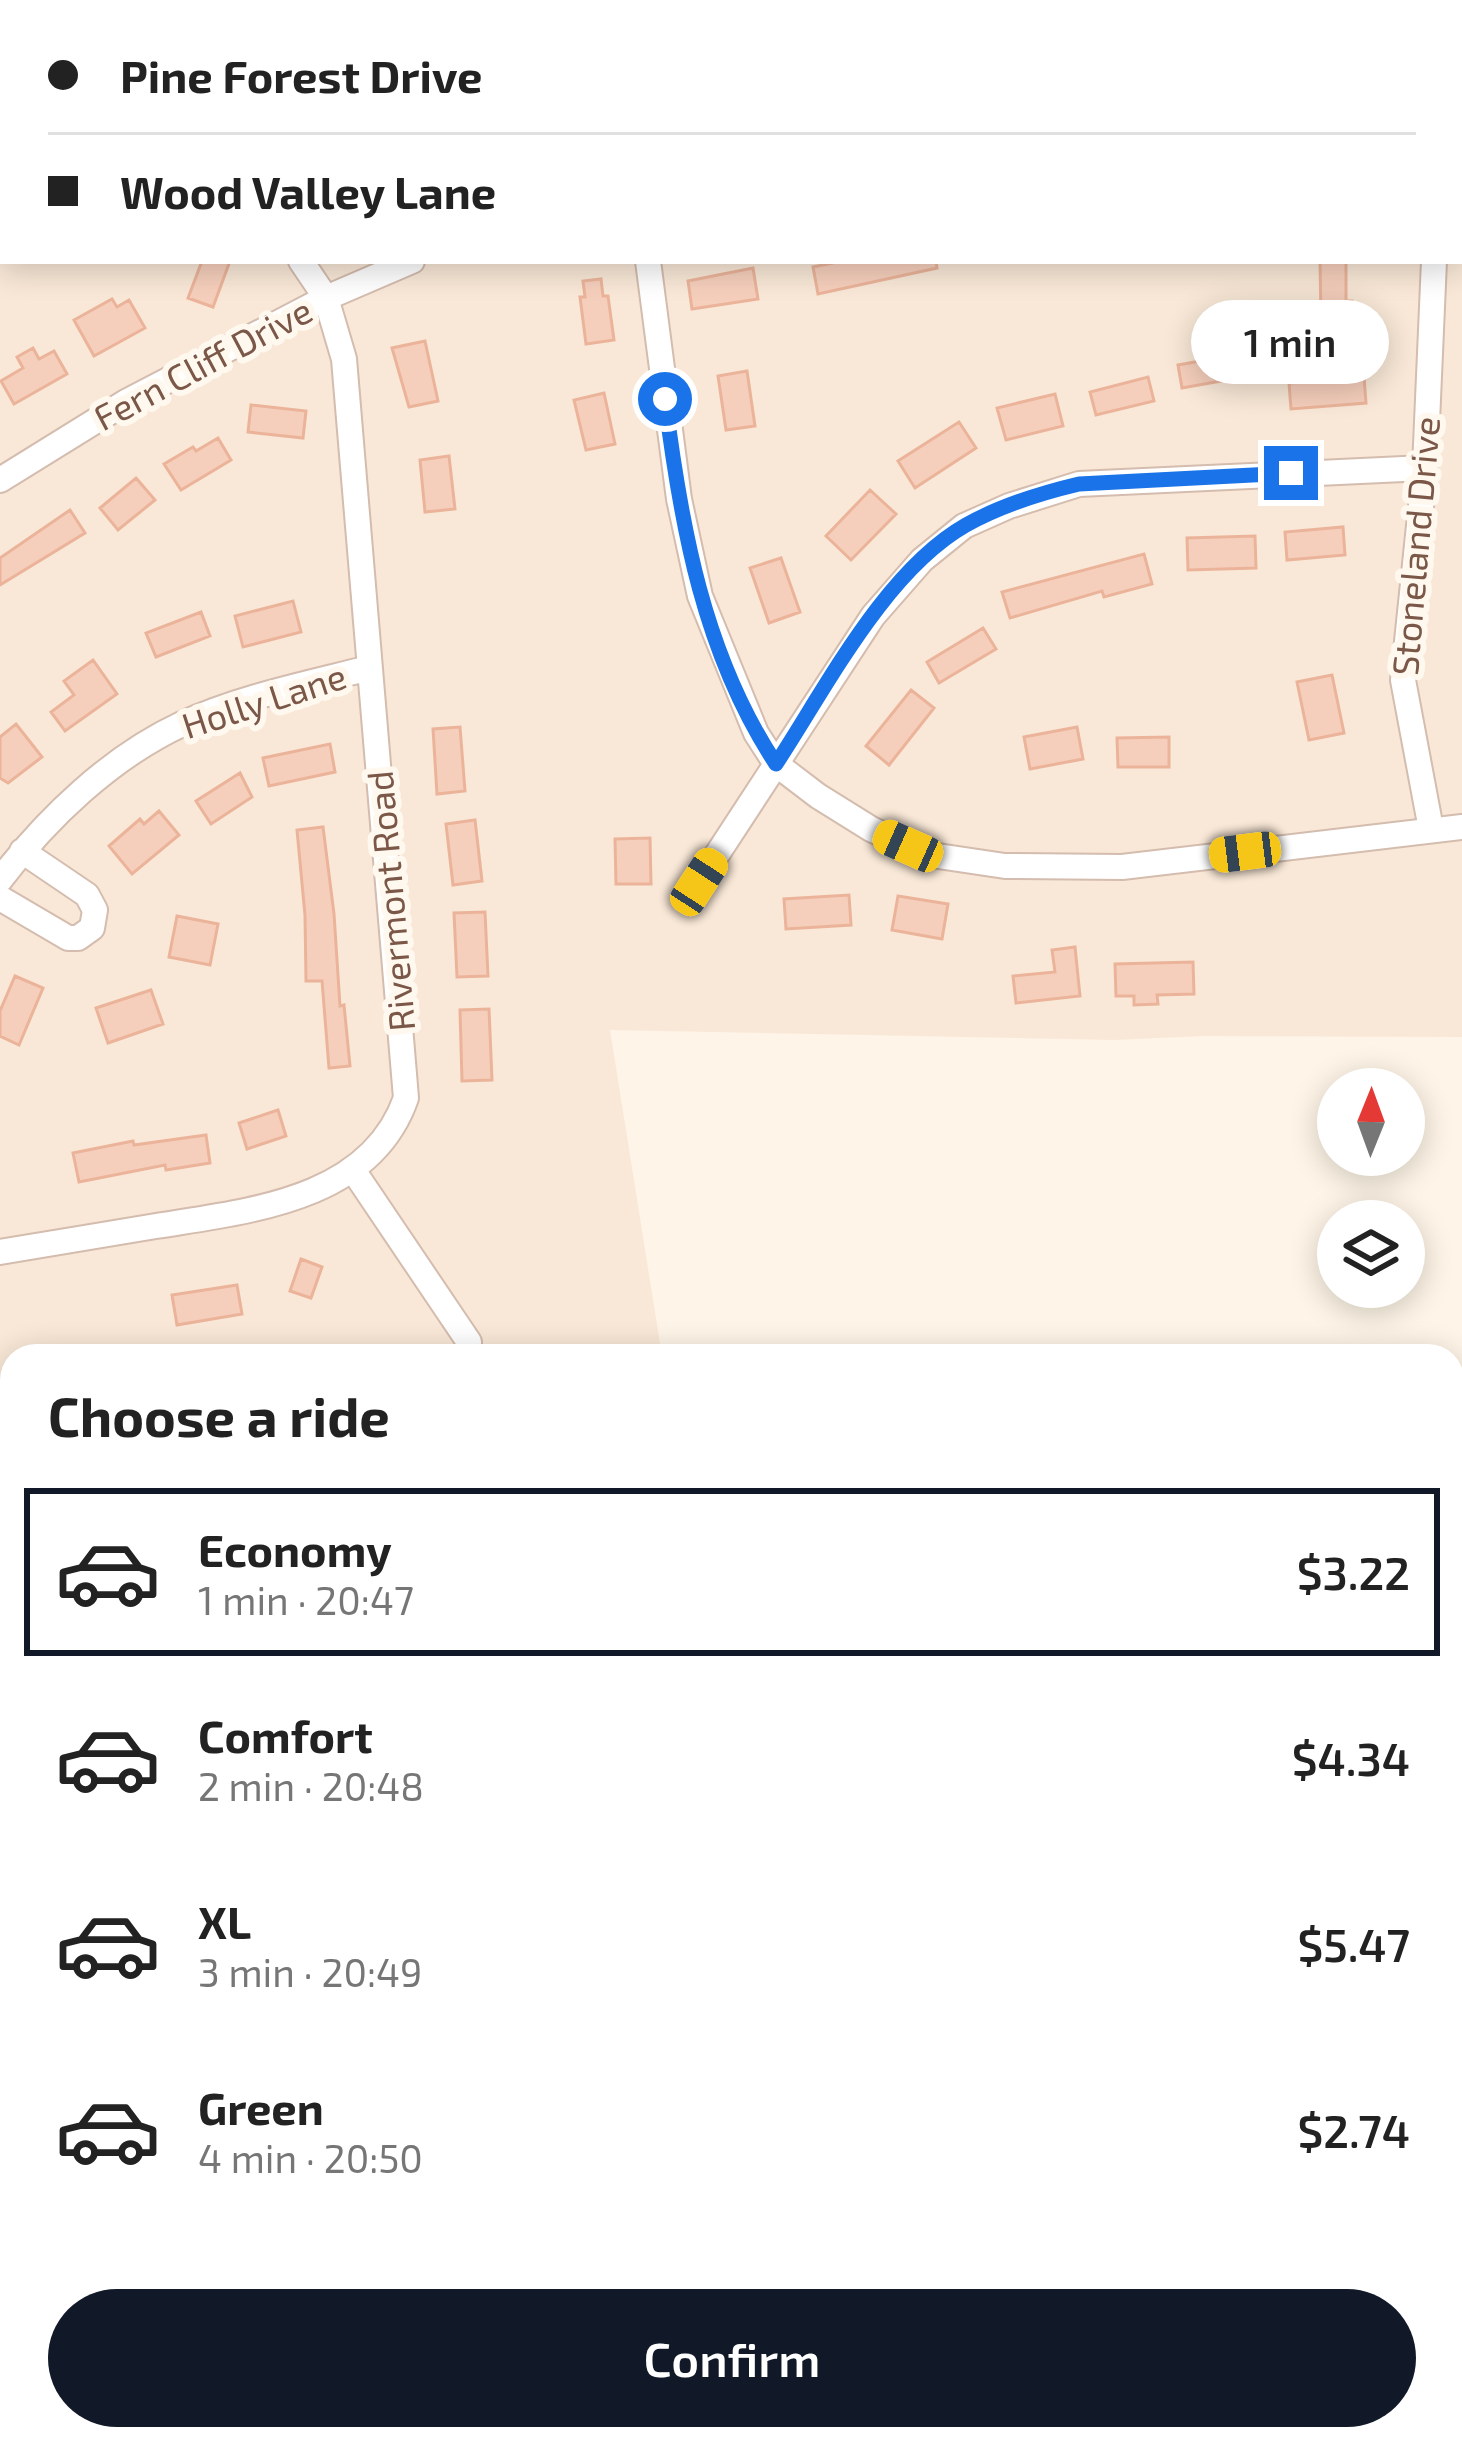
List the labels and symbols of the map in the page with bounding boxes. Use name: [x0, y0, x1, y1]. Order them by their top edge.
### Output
street label: Fern Cliff Drive: [86, 287, 319, 438]
callout: 1 min: [1192, 299, 1390, 383]
route start: [638, 372, 692, 426]
street label: Stoneland Drive: [1382, 415, 1447, 677]
route end: [1264, 446, 1318, 500]
street label: Holly Lane: [176, 653, 351, 746]
street label: Rivermont Road: [357, 769, 422, 1033]
car: [868, 815, 948, 877]
car: [1207, 830, 1283, 874]
car: [664, 842, 734, 922]
north arrow: [1317, 1068, 1425, 1176]

